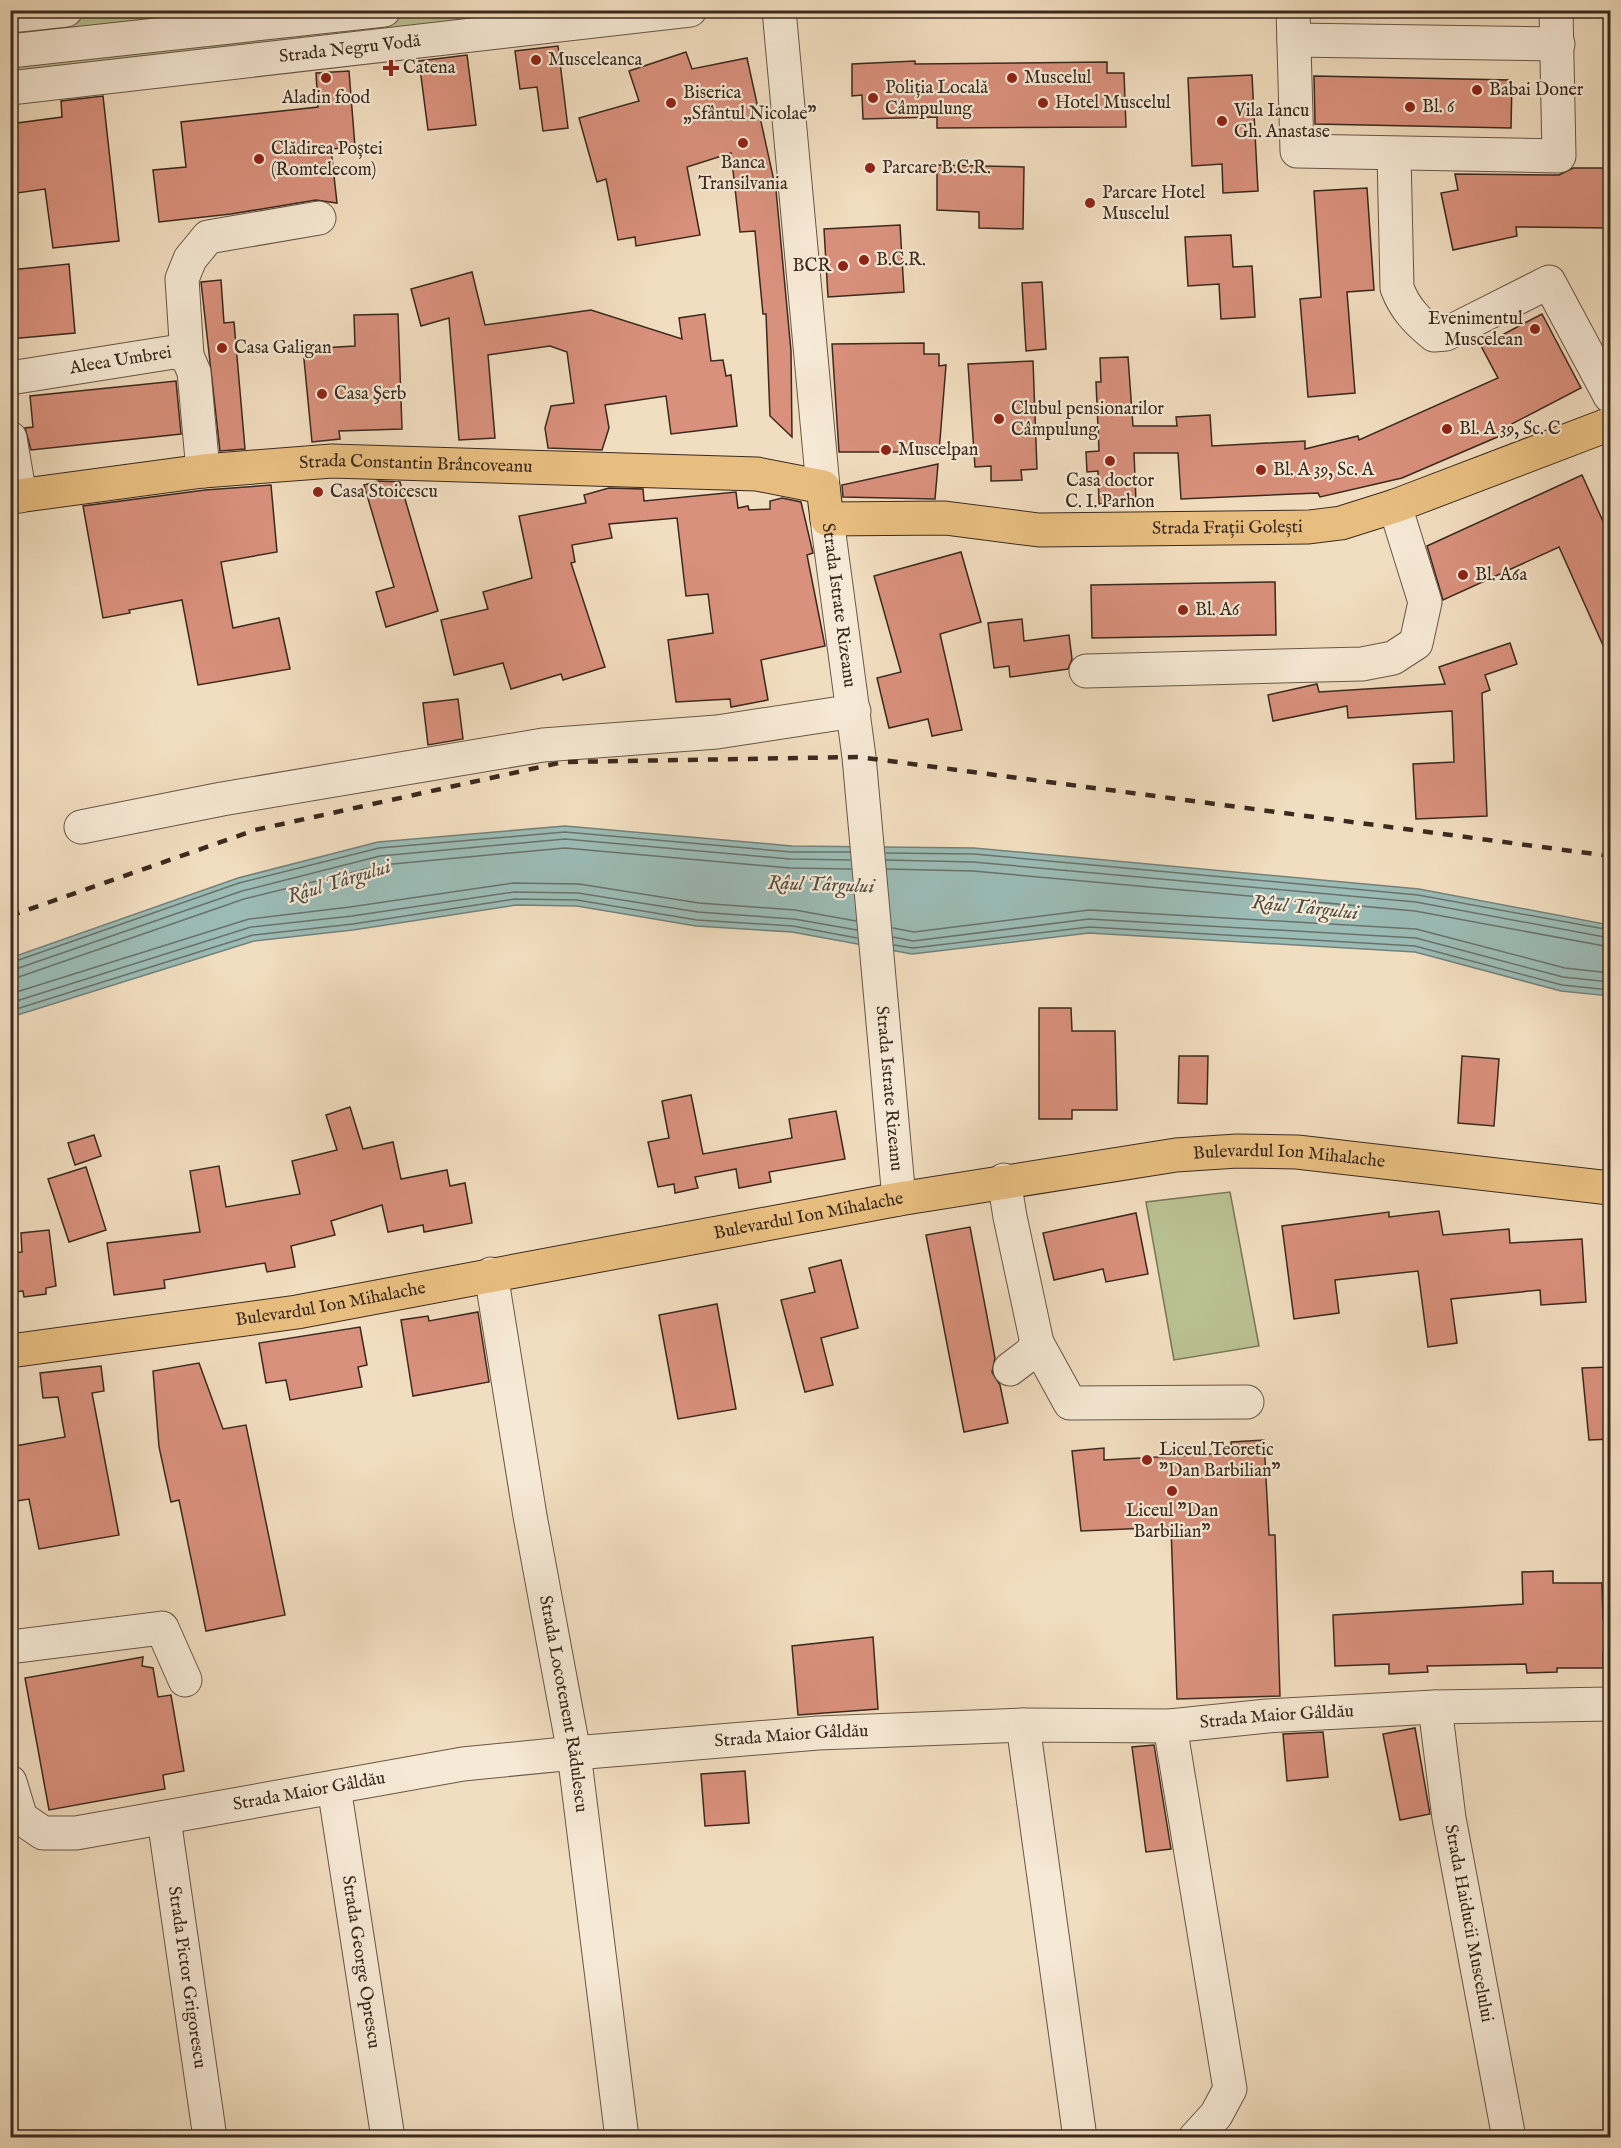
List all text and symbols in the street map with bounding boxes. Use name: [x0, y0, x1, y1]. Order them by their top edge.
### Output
street label: Strada Negru Vodă: [278, 29, 422, 69]
place label: Musceleanca: [548, 49, 643, 72]
marker: Musceleanca: [529, 53, 543, 67]
place label: Catena: [403, 57, 456, 80]
marker: Catena: [384, 61, 398, 75]
place label: Muscelul: [1024, 67, 1092, 90]
marker: Aladin food: [319, 71, 333, 85]
marker: Muscelul: [1005, 71, 1019, 85]
place label: Poliția Locală Câmpulung: [885, 77, 988, 121]
place label: Babai Doner: [1489, 79, 1584, 102]
place label: Biserica „Sfântul Nicolae”: [683, 82, 817, 126]
marker: Babai Doner: [1470, 83, 1484, 97]
place label: Aladin food: [281, 87, 371, 110]
marker: Poliția Locală Câmpulung: [866, 91, 880, 105]
place label: Hotel Muscelul: [1055, 92, 1171, 115]
marker: Biserica „Sfântul Nicolae”: [664, 96, 678, 110]
marker: Hotel Muscelul: [1036, 96, 1050, 110]
place label: Bl. 6: [1422, 96, 1455, 119]
place label: Vila Iancu Gh. Anastase: [1233, 100, 1330, 144]
marker: Bl. 6: [1403, 100, 1417, 114]
marker: Vila Iancu Gh. Anastase: [1215, 114, 1229, 128]
marker: Banca Transilvania: [736, 136, 750, 150]
place label: Clădirea Poștei (Romtelecom): [271, 138, 383, 182]
marker: Clădirea Poștei (Romtelecom): [252, 152, 266, 166]
place label: Banca Transilvania: [698, 152, 788, 196]
place label: Parcare B.C.R.: [882, 157, 991, 180]
marker: Parcare B.C.R.: [863, 161, 877, 175]
place label: Parcare Hotel Muscelul: [1102, 182, 1205, 226]
marker: Parcare Hotel Muscelul: [1083, 196, 1097, 210]
place label: B.C.R.: [876, 249, 926, 272]
marker: B.C.R.: [857, 253, 871, 267]
place label: BCR: [793, 255, 832, 278]
marker: BCR: [836, 259, 850, 273]
place label: Evenimentul Muscelean: [1428, 308, 1523, 352]
marker: Evenimentul Muscelean: [1528, 322, 1542, 336]
place label: Casa Galigan: [234, 337, 332, 360]
street label: Aleea Umbrei: [67, 341, 174, 380]
marker: Casa Galigan: [215, 341, 229, 355]
place label: Casa Şerb: [334, 383, 407, 406]
marker: Casa Şerb: [315, 387, 329, 401]
place label: Clubul pensionarilor Câmpulung: [1011, 398, 1164, 442]
marker: Clubul pensionarilor Câmpulung: [992, 412, 1006, 426]
place label: Bl. A 39, Sc. C: [1459, 418, 1561, 441]
marker: Bl. A 39, Sc. C: [1440, 422, 1454, 436]
place label: Muscelpan: [898, 439, 979, 462]
marker: Muscelpan: [879, 443, 893, 457]
street label: Strada Constantin Brâncoveanu: [298, 449, 533, 479]
marker: Casa doctor C. I. Parhon: [1103, 454, 1117, 468]
place label: Bl. A 39, Sc. A: [1273, 459, 1375, 482]
marker: Bl. A 39, Sc. A: [1254, 463, 1268, 477]
place label: Casa doctor C. I. Parhon: [1065, 470, 1155, 514]
place label: Casa Stoicescu: [330, 481, 438, 504]
marker: Casa Stoicescu: [311, 485, 325, 499]
street label: Strada Frații Golești: [1152, 516, 1303, 540]
street label: Strada Istrate Rizeanu: [816, 522, 861, 689]
place label: Bl. A6a: [1475, 564, 1527, 587]
marker: Bl. A6a: [1456, 568, 1470, 582]
place label: Bl. A6: [1195, 599, 1240, 622]
marker: Bl. A6: [1176, 603, 1190, 617]
water label: Râul Târgului: [284, 854, 395, 911]
water label: Râul Târgului: [767, 871, 876, 900]
water label: Râul Târgului: [1250, 890, 1361, 927]
street label: Strada Istrate Rizeanu: [870, 1005, 908, 1172]
street label: Bulevardul Ion Mihalache: [1192, 1139, 1386, 1174]
street label: Bulevardul Ion Mihalache: [712, 1187, 905, 1245]
street label: Bulevardul Ion Mihalache: [234, 1277, 428, 1332]
place label: Liceul Teoretic ”Dan Barbilian”: [1159, 1439, 1281, 1483]
marker: Liceul Teoretic ”Dan Barbilian”: [1140, 1453, 1154, 1467]
marker: Liceul ”Dan Barbilian”: [1165, 1484, 1179, 1498]
place label: Liceul ”Dan Barbilian”: [1126, 1500, 1219, 1544]
street label: Strada Locotenent Rădulescu: [533, 1593, 593, 1814]
street label: Strada Maior Gâldău: [1199, 1700, 1354, 1734]
street label: Strada Maior Gâldău: [713, 1720, 869, 1753]
street label: Strada Maior Gâldău: [231, 1767, 387, 1816]
street label: Strada Haiducii Muscelului: [1439, 1822, 1499, 2024]
street label: Strada George Oprescu: [336, 1874, 386, 2050]
street label: Strada Pictor Grigorescu: [162, 1885, 211, 2070]

